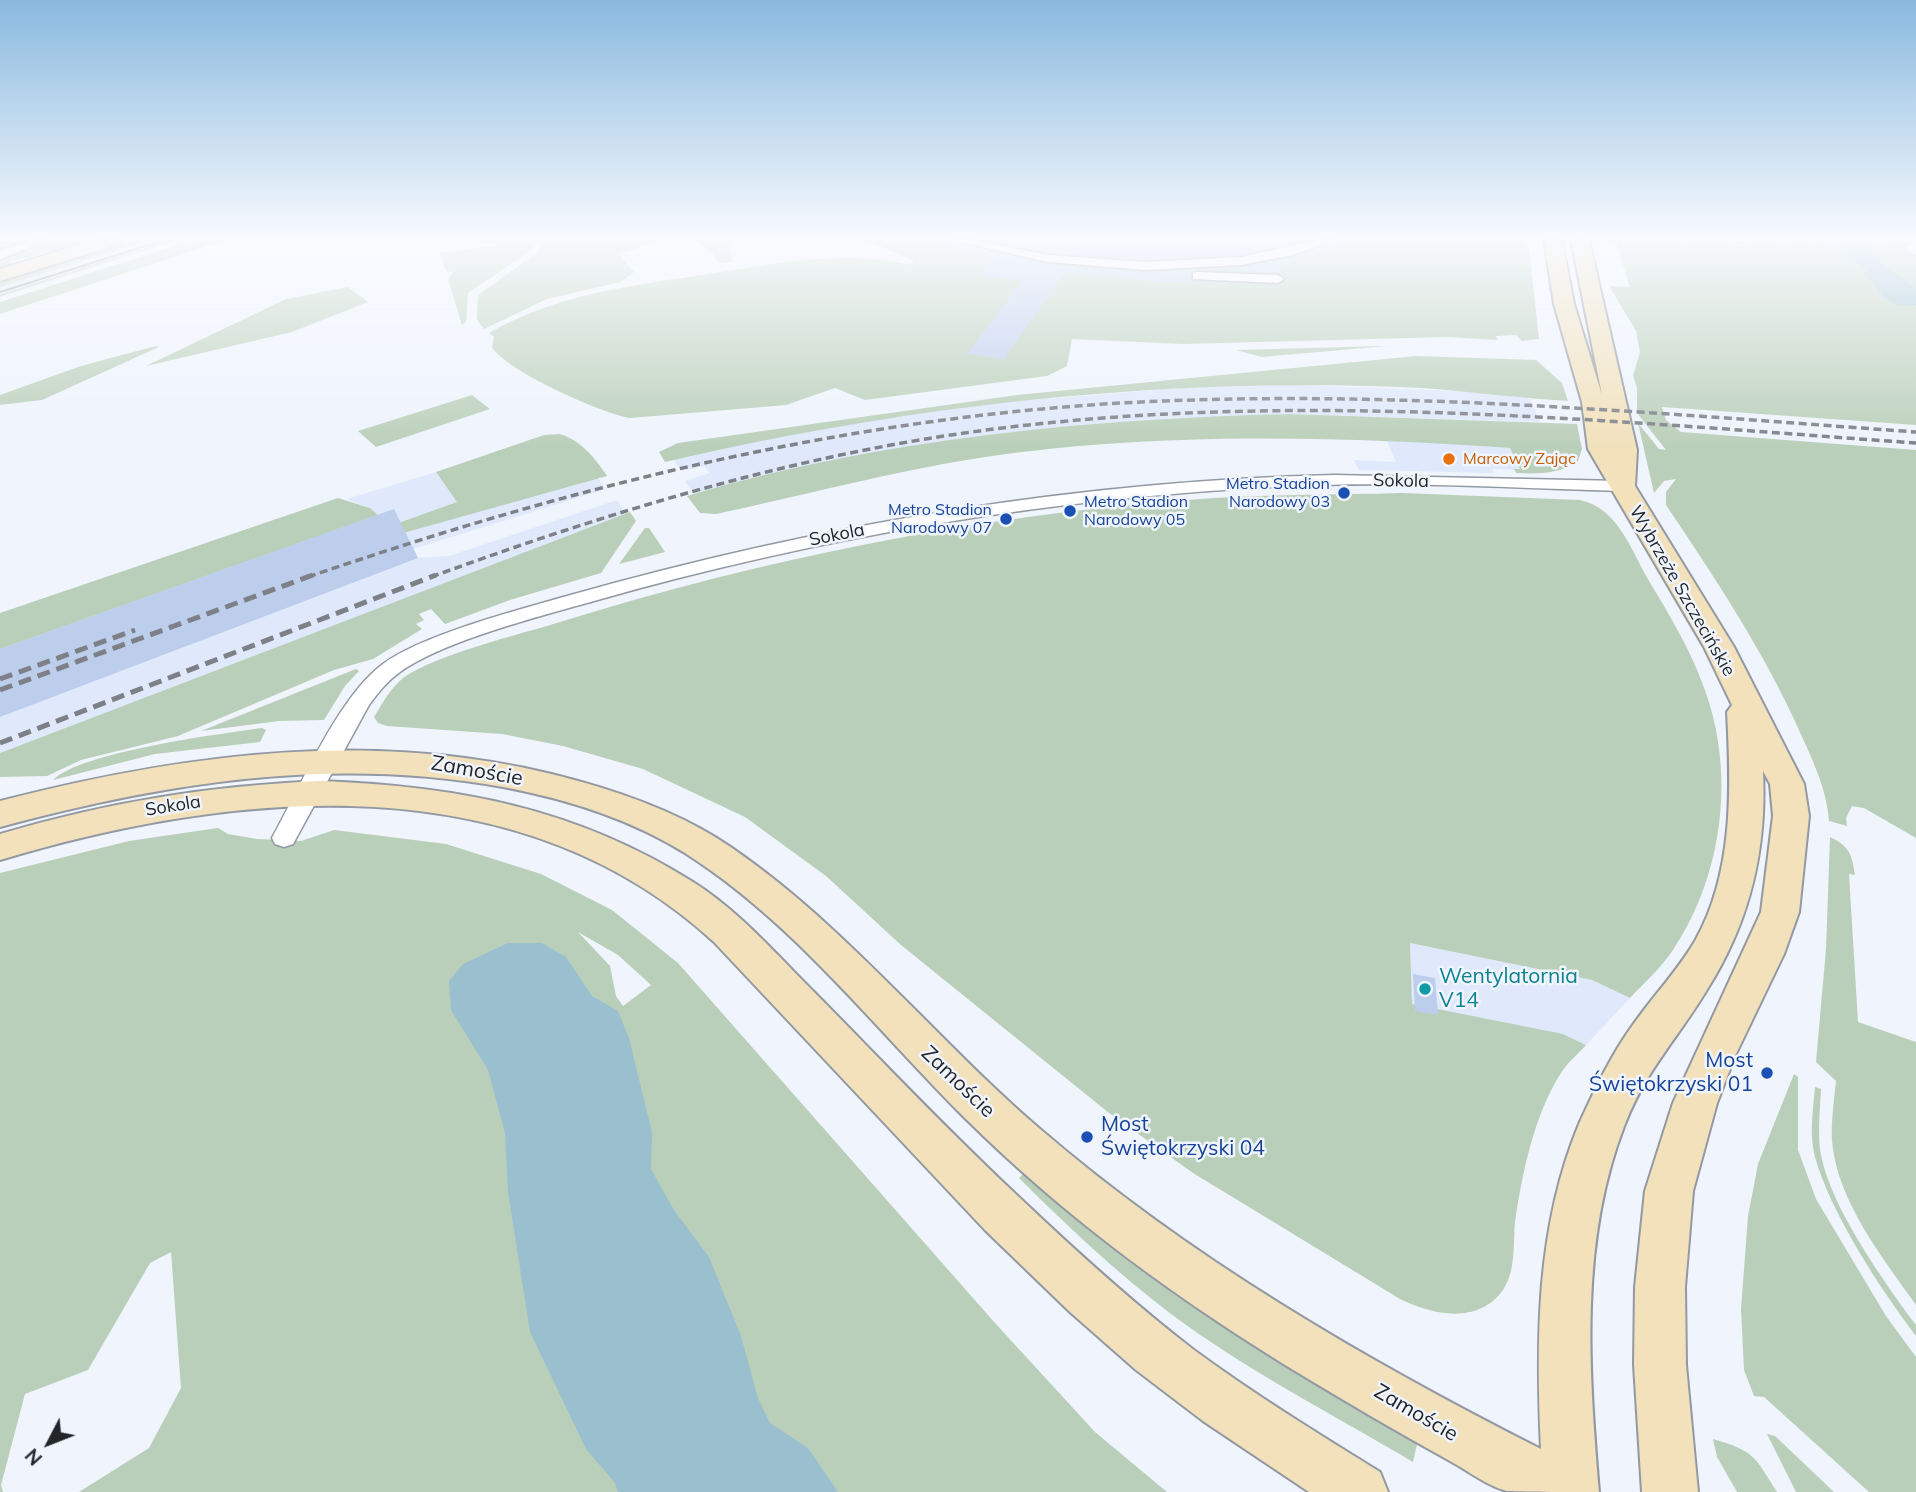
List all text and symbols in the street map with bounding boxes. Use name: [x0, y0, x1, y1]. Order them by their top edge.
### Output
place label: Marcowy Zając: [1463, 449, 1576, 469]
marker: Marcowy Zając: [1441, 451, 1457, 467]
street label: Sokola: [1373, 470, 1429, 492]
place label: Metro Stadion Narodowy 03: [1226, 474, 1330, 512]
marker: Metro Stadion Narodowy 03: [1336, 485, 1352, 501]
place label: Metro Stadion Narodowy 05: [1084, 492, 1188, 530]
place label: Metro Stadion Narodowy 07: [888, 500, 992, 538]
street label: Wybrzeże Szczecińskie: [1624, 502, 1740, 680]
marker: Metro Stadion Narodowy 05: [1062, 503, 1078, 519]
marker: Metro Stadion Narodowy 07: [998, 511, 1014, 527]
street label: Sokola: [808, 519, 866, 551]
street label: Zamoście: [429, 751, 525, 791]
street label: Sokola: [144, 791, 202, 821]
place label: Wentylatornia V14: [1439, 964, 1578, 1014]
marker: Wentylatornia V14: [1417, 981, 1433, 997]
street label: Zamoście: [916, 1041, 1000, 1123]
place label: Most Świętokrzyski 01: [1589, 1048, 1753, 1098]
marker: Most Świętokrzyski 01: [1759, 1065, 1775, 1081]
place label: Most Świętokrzyski 04: [1101, 1112, 1265, 1162]
marker: Most Świętokrzyski 04: [1079, 1129, 1095, 1145]
street label: Zamoście: [1370, 1379, 1462, 1447]
north arrow: [14, 1408, 84, 1478]
text: N: [20, 1444, 47, 1470]

